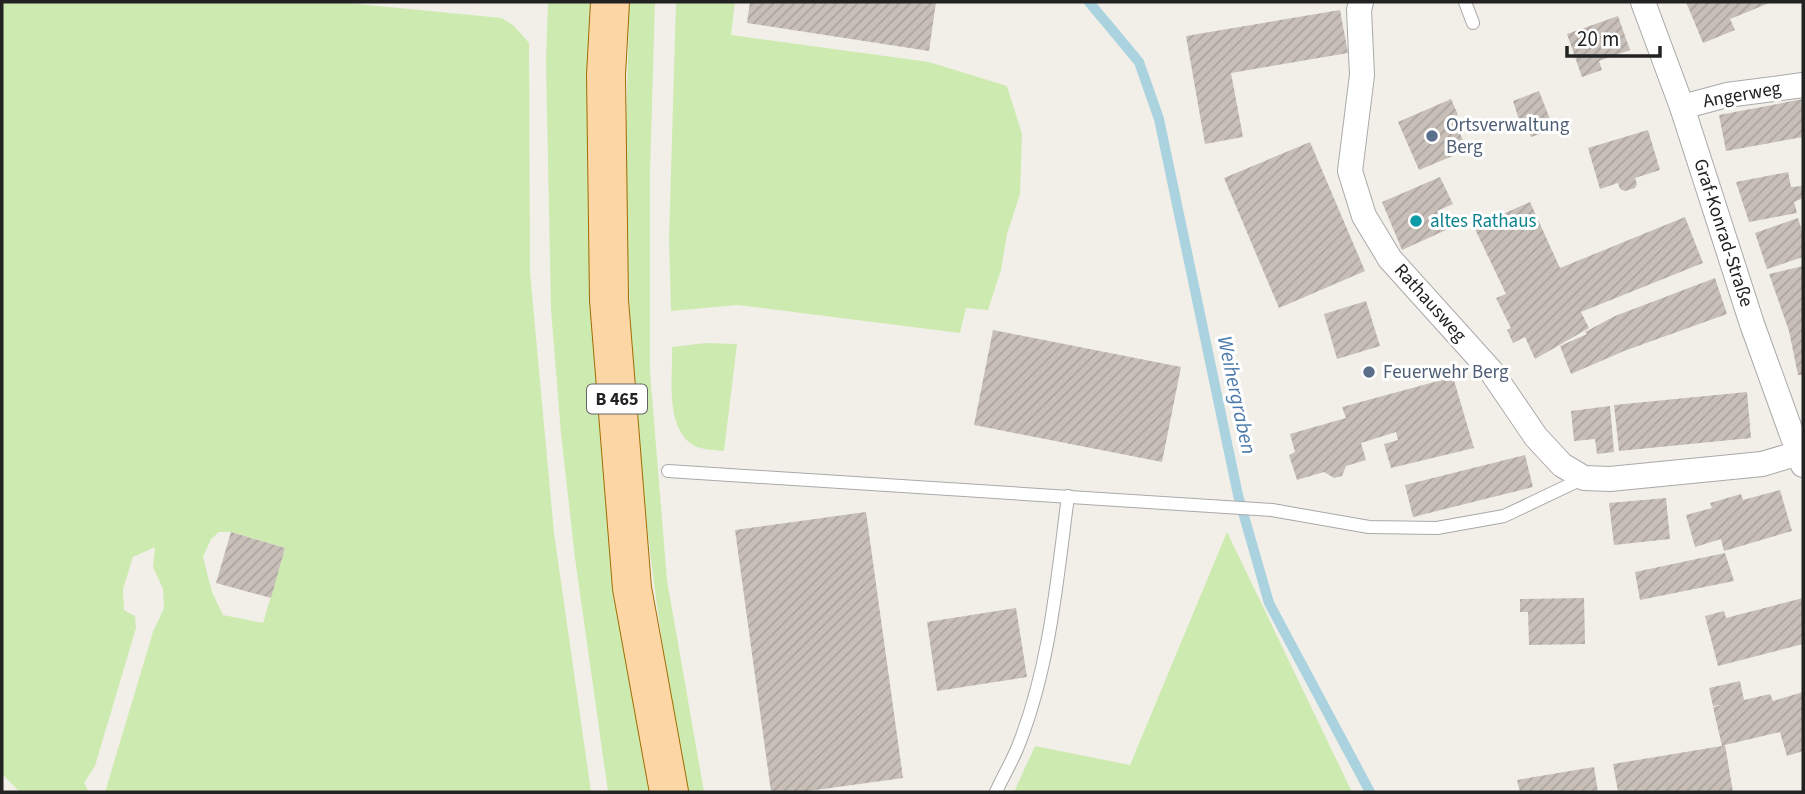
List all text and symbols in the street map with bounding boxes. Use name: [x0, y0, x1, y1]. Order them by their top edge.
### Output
scale bar: [1567, 14, 1660, 58]
text: 20 m: [1577, 24, 1619, 54]
street label: Angerweg: [1701, 75, 1784, 115]
place label: Ortsverwaltung Berg: [1446, 112, 1570, 161]
marker: Ortsverwaltung Berg: [1424, 128, 1440, 144]
street label: Graf-Konrad-Straße: [1686, 155, 1760, 311]
place label: altes Rathaus: [1430, 208, 1536, 235]
marker: altes Rathaus: [1408, 213, 1424, 229]
street label: Rathausweg: [1387, 258, 1473, 348]
water label: Weihergraben: [1210, 333, 1264, 457]
place label: Feuerwehr Berg: [1383, 359, 1509, 386]
marker: Feuerwehr Berg: [1361, 364, 1377, 380]
road number: B 465: [587, 384, 647, 414]

